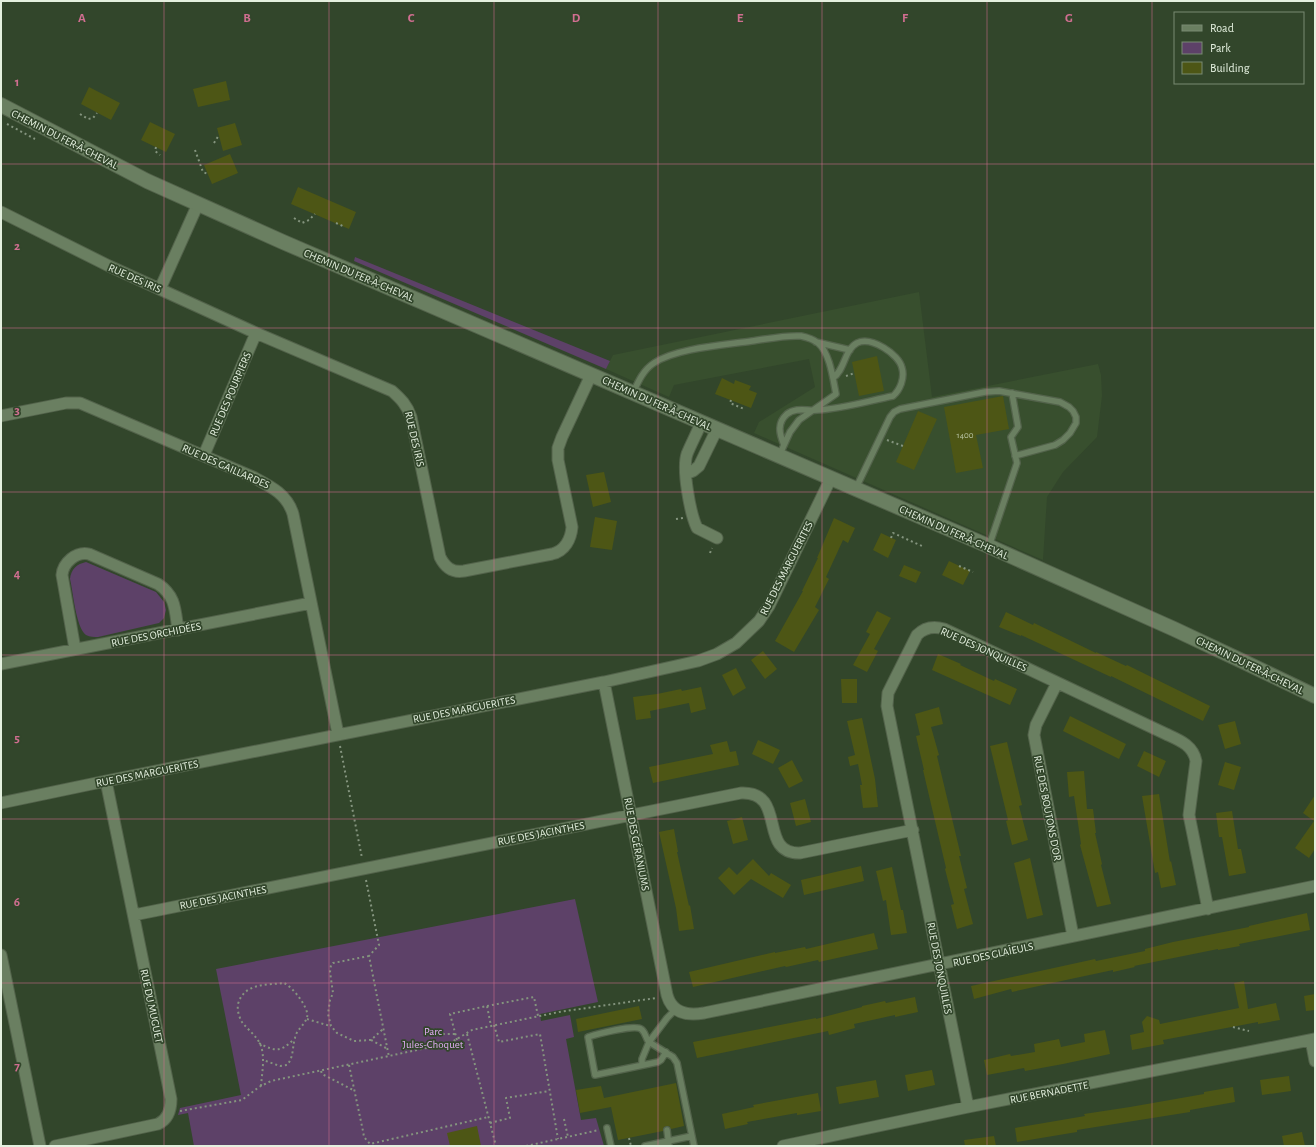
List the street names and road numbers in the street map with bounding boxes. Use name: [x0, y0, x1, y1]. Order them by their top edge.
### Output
street label: CHEMIN DU FER-À-CHEVAL: [10, 107, 121, 171]
street label: CHEMIN DU FER-À-CHEVAL: [302, 246, 416, 304]
street label: RUE DES IRIS: [107, 262, 163, 295]
street label: RUE DES POURPIERS: [208, 351, 253, 438]
street label: CHEMIN DU FER-À-CHEVAL: [601, 373, 714, 433]
street label: RUE DES IRIS: [403, 410, 426, 468]
street label: RUE DES GAILLARDES: [180, 442, 271, 491]
street label: CHEMIN DU FER-À-CHEVAL: [898, 502, 1011, 562]
street label: RUE DES MARGUERITES: [758, 519, 815, 617]
street label: RUE DES ORCHIDÉES: [110, 619, 202, 649]
street label: RUE DES JONQUILLES: [939, 625, 1029, 673]
street label: CHEMIN DU FER-À-CHEVAL: [1194, 634, 1306, 696]
street label: RUE DES MARGUERITES: [412, 694, 516, 725]
street label: RUE DES BOUTONS D'OR: [1032, 754, 1063, 862]
street label: RUE DES MARGUERITES: [95, 758, 199, 789]
street label: RUE DES GÉRANIUMS: [622, 796, 652, 892]
street label: RUE DES JACINTHES: [497, 820, 586, 847]
street label: RUE DES JACINTHES: [179, 884, 268, 911]
street label: RUE DES JONQUILLES: [925, 921, 954, 1015]
street label: RUE DES GLAÏEULS: [952, 941, 1034, 968]
street label: RUE DU MUGUET: [138, 968, 165, 1045]
street label: RUE BERNADETTE: [1009, 1079, 1090, 1105]

